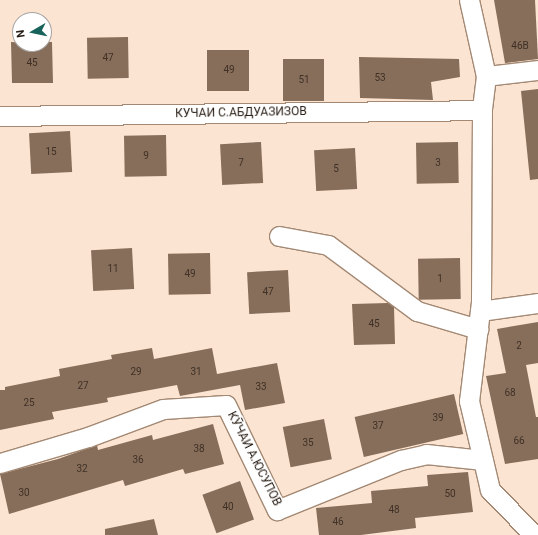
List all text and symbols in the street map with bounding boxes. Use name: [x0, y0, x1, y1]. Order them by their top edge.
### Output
north arrow: [12, 12, 52, 52]
text: N: [14, 29, 28, 39]
house number: 46В: [511, 40, 529, 52]
house number: 47: [102, 52, 114, 64]
house number: 45: [26, 57, 38, 69]
house number: 49: [223, 64, 235, 76]
house number: 53: [374, 72, 386, 84]
house number: 51: [298, 74, 310, 86]
street label: КУЧАИ С.АБДУАЗИЗОВ: [175, 105, 307, 121]
house number: 15: [45, 146, 57, 158]
house number: 9: [143, 150, 149, 162]
house number: 7: [238, 157, 244, 169]
house number: 3: [435, 157, 441, 169]
house number: 5: [333, 163, 339, 175]
house number: 11: [107, 263, 119, 275]
house number: 49: [184, 268, 196, 280]
house number: 1: [437, 273, 443, 285]
house number: 47: [262, 286, 274, 298]
house number: 45: [368, 318, 380, 330]
house number: 2: [516, 340, 522, 352]
house number: 29: [130, 366, 142, 378]
house number: 31: [190, 366, 202, 378]
house number: 27: [77, 380, 89, 392]
house number: 33: [255, 381, 267, 393]
house number: 68: [504, 387, 516, 399]
house number: 25: [23, 397, 35, 409]
street label: КӮЧАИ А.ЮСУПОВ: [224, 409, 284, 509]
house number: 39: [432, 412, 444, 424]
house number: 37: [372, 420, 384, 432]
house number: 66: [513, 435, 525, 447]
house number: 35: [302, 437, 314, 449]
house number: 38: [193, 443, 205, 455]
house number: 36: [132, 454, 144, 466]
house number: 32: [76, 463, 88, 475]
house number: 30: [18, 487, 30, 499]
house number: 50: [444, 488, 456, 500]
house number: 40: [222, 501, 234, 513]
house number: 48: [388, 504, 400, 516]
house number: 46: [332, 516, 344, 528]

